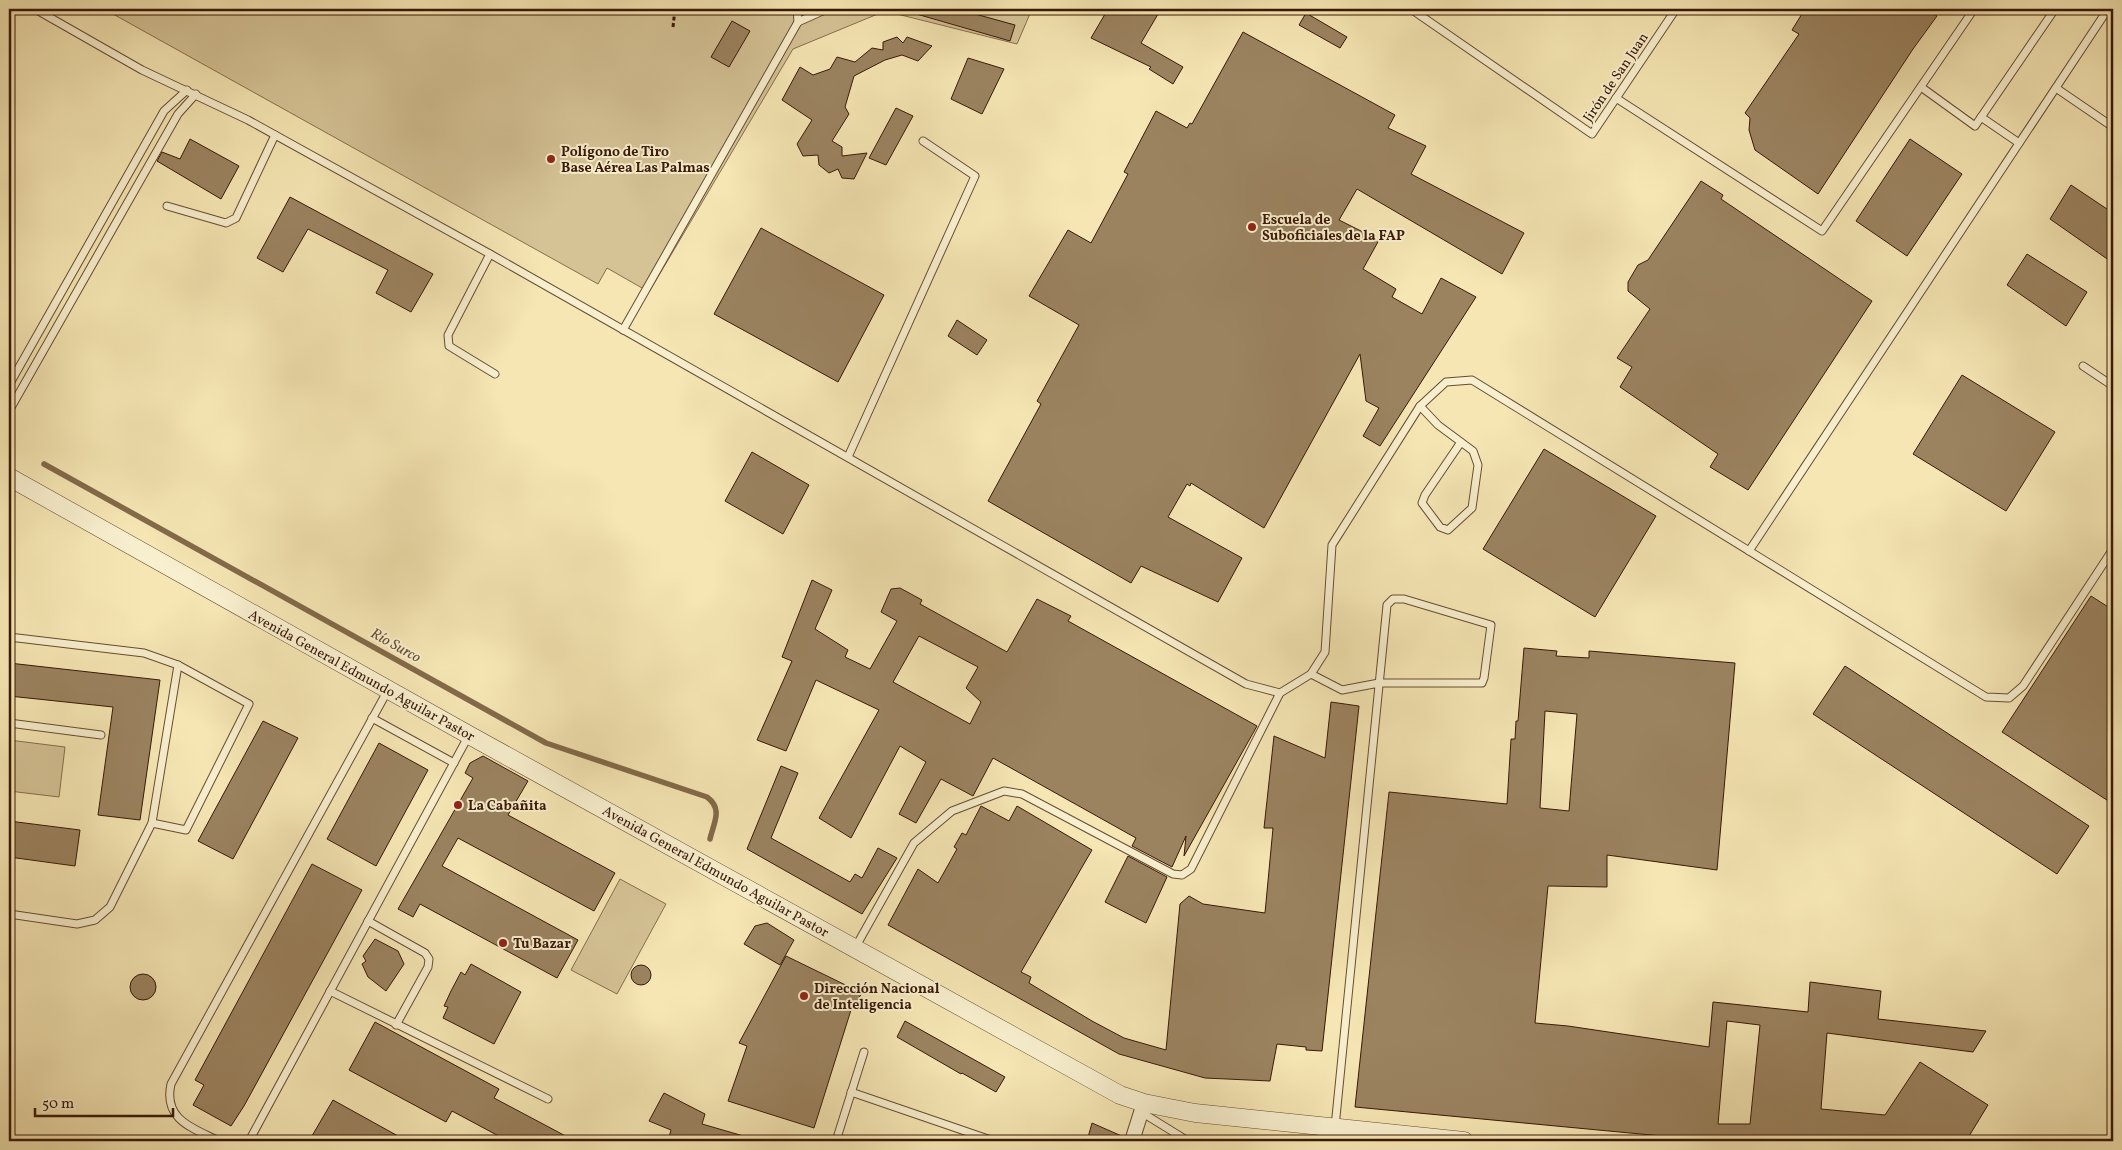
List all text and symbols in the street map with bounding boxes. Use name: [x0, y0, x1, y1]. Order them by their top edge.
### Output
street label: Jirón de San Juan: [1579, 29, 1653, 126]
place label: Polígono de Tiro Base Aérea Las Palmas: [561, 143, 710, 178]
marker: Polígono de Tiro Base Aérea Las Palmas: [545, 153, 557, 165]
place label: Escuela de Suboficiales de la FAP: [1262, 211, 1405, 246]
marker: Escuela de Suboficiales de la FAP: [1246, 221, 1258, 233]
street label: Avenida General Edmundo Aguilar Pastor: [245, 606, 478, 747]
water label: Río Surco: [366, 624, 424, 669]
place label: La Cabañita: [468, 797, 547, 816]
marker: La Cabañita: [452, 799, 464, 811]
street label: Avenida General Edmundo Aguilar Pastor: [599, 802, 832, 943]
place label: Tu Bazar: [513, 935, 571, 954]
marker: Tu Bazar: [497, 937, 509, 949]
place label: Dirección Nacional de Inteligencia: [814, 980, 940, 1015]
marker: Dirección Nacional de Inteligencia: [798, 990, 810, 1002]
scale bar: [35, 1085, 172, 1117]
text: 50 m: [42, 1094, 74, 1115]

